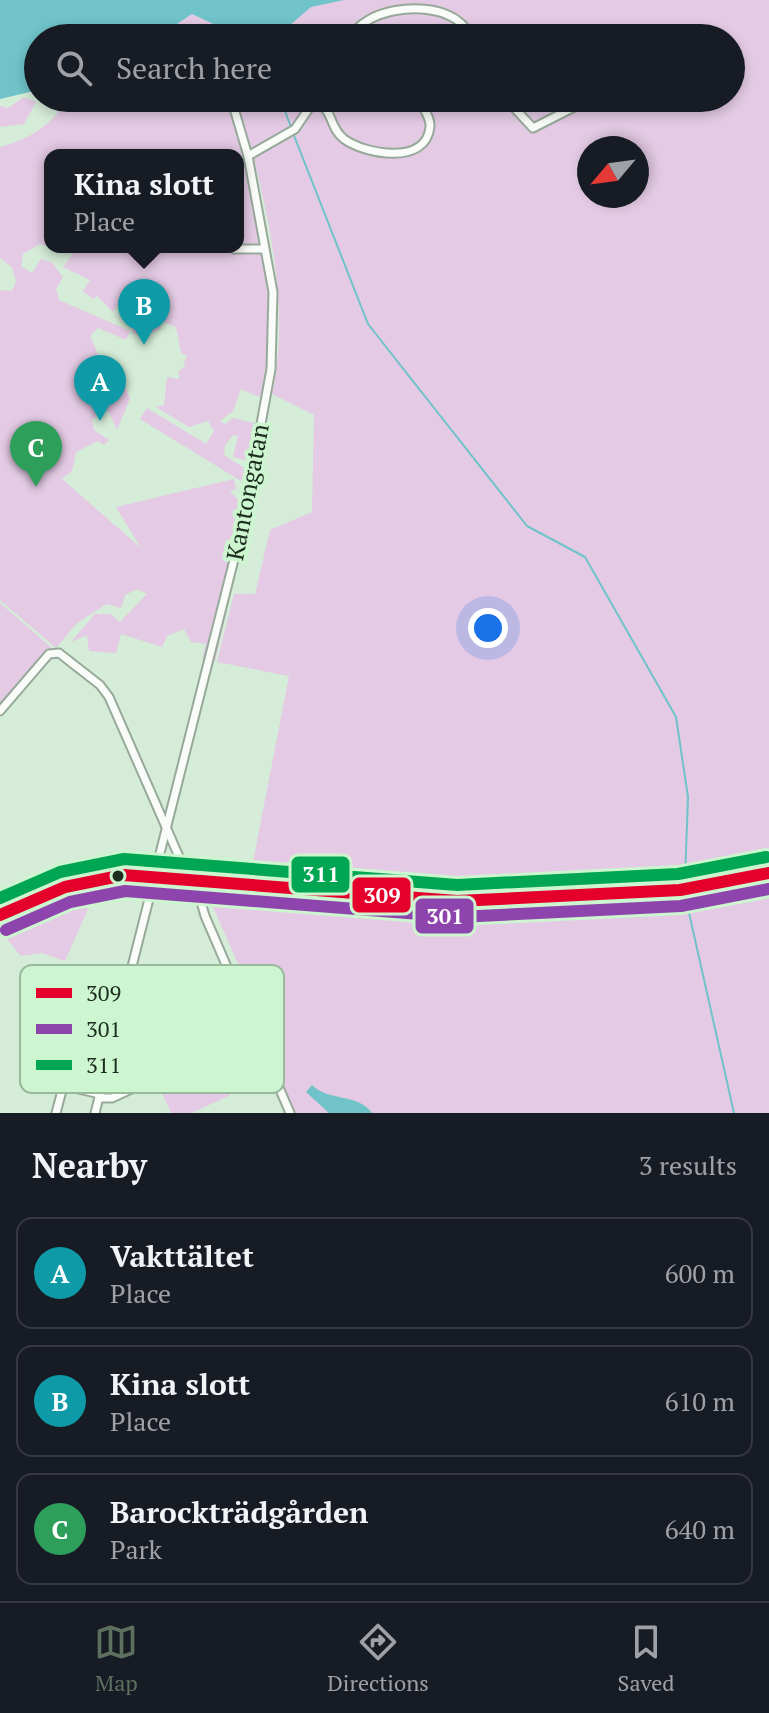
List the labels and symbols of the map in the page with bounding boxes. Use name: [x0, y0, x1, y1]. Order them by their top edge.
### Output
north arrow: [577, 136, 649, 208]
pin: B: [118, 279, 170, 345]
pin: A: [74, 355, 126, 421]
pin: C: [10, 421, 62, 487]
street label: Kantongatan: [218, 421, 276, 563]
your location: [468, 608, 508, 648]
line badge: 311: [290, 855, 351, 894]
text: 311: [302, 859, 340, 888]
unlabelled marker: [110, 868, 126, 884]
line badge: 309: [351, 876, 412, 914]
text: 309: [363, 880, 401, 909]
line badge: 301: [414, 897, 475, 935]
text: 301: [426, 901, 464, 930]
legend: [20, 965, 284, 1093]
text: 309: [86, 978, 121, 1007]
text: 301: [86, 1014, 121, 1043]
text: 311: [86, 1050, 121, 1079]

